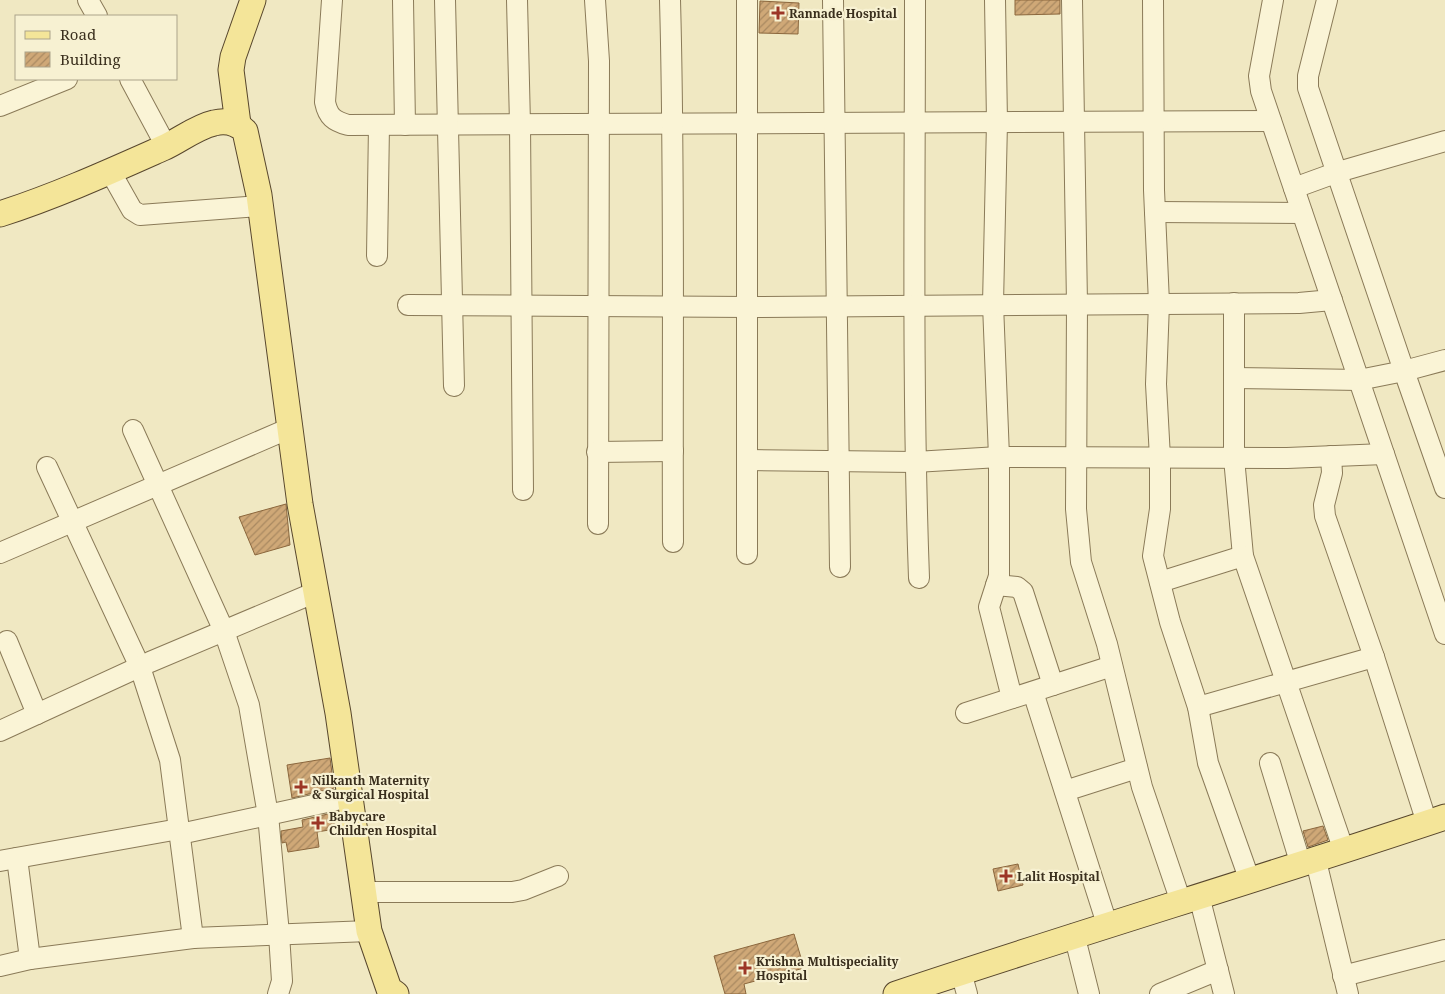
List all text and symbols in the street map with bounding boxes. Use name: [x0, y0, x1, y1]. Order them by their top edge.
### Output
place label: Rannade Hospital: [789, 5, 898, 22]
marker: Rannade Hospital: [771, 6, 785, 20]
legend: [15, 15, 178, 80]
text: Road: [60, 24, 96, 44]
text: Building: [60, 49, 121, 69]
place label: Nilkanth Maternity & Surgical Hospital: [312, 772, 430, 803]
marker: Nilkanth Maternity & Surgical Hospital: [294, 780, 308, 794]
place label: Babycare Children Hospital: [329, 808, 438, 839]
marker: Babycare Children Hospital: [311, 816, 325, 830]
place label: Lalit Hospital: [1017, 868, 1100, 885]
marker: Lalit Hospital: [999, 869, 1013, 883]
place label: Krishna Multispeciality Hospital: [756, 953, 899, 984]
marker: Krishna Multispeciality Hospital: [738, 961, 752, 975]

